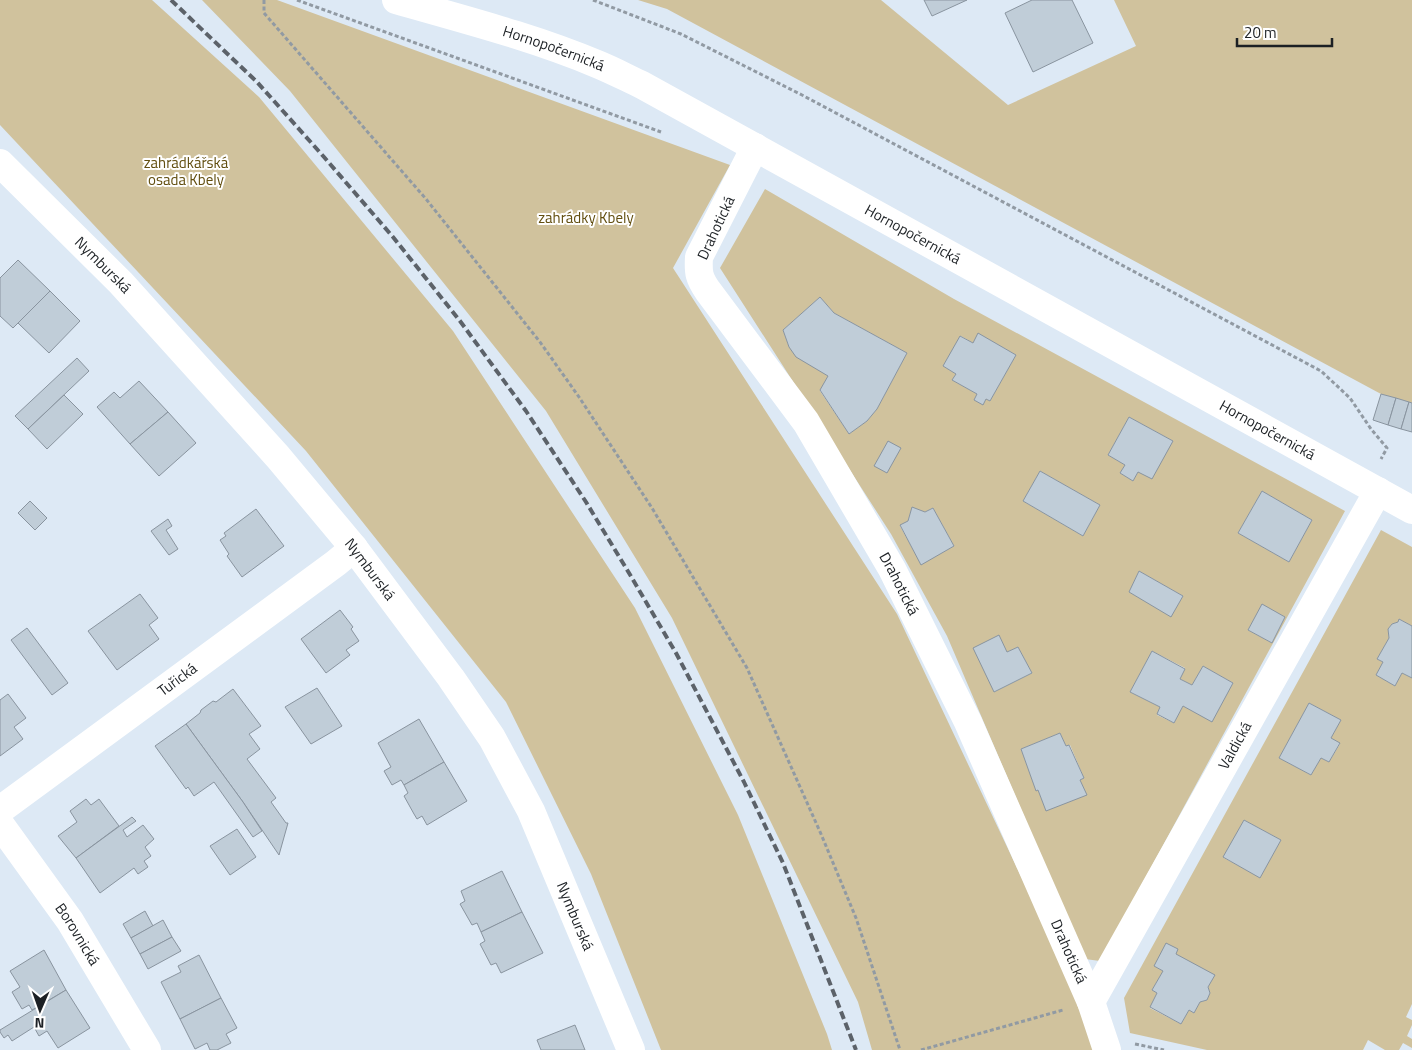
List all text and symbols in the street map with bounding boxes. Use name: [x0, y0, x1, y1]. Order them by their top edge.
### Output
scale bar: [1237, 15, 1332, 47]
street label: Hornopočernická: [500, 19, 609, 77]
text: 20 m: [1244, 21, 1277, 44]
park label: zahrádkářská osada Kbely: [144, 151, 229, 191]
street label: Drahotická: [691, 192, 741, 263]
street label: Hornopočernická: [861, 198, 966, 270]
park label: zahrádky Kbely: [538, 206, 634, 229]
street label: Nymburská: [69, 231, 138, 299]
street label: Hornopočernická: [1215, 394, 1320, 466]
street label: Nymburská: [339, 533, 402, 605]
street label: Drahotická: [874, 548, 925, 620]
street label: Tuřická: [152, 657, 202, 702]
street label: Valdická: [1212, 717, 1257, 774]
street label: Nymburská: [551, 878, 600, 954]
street label: Borovnická: [50, 898, 106, 970]
street label: Drahotická: [1045, 915, 1094, 988]
north arrow: [15, 985, 65, 1035]
text: N: [34, 1013, 45, 1034]

